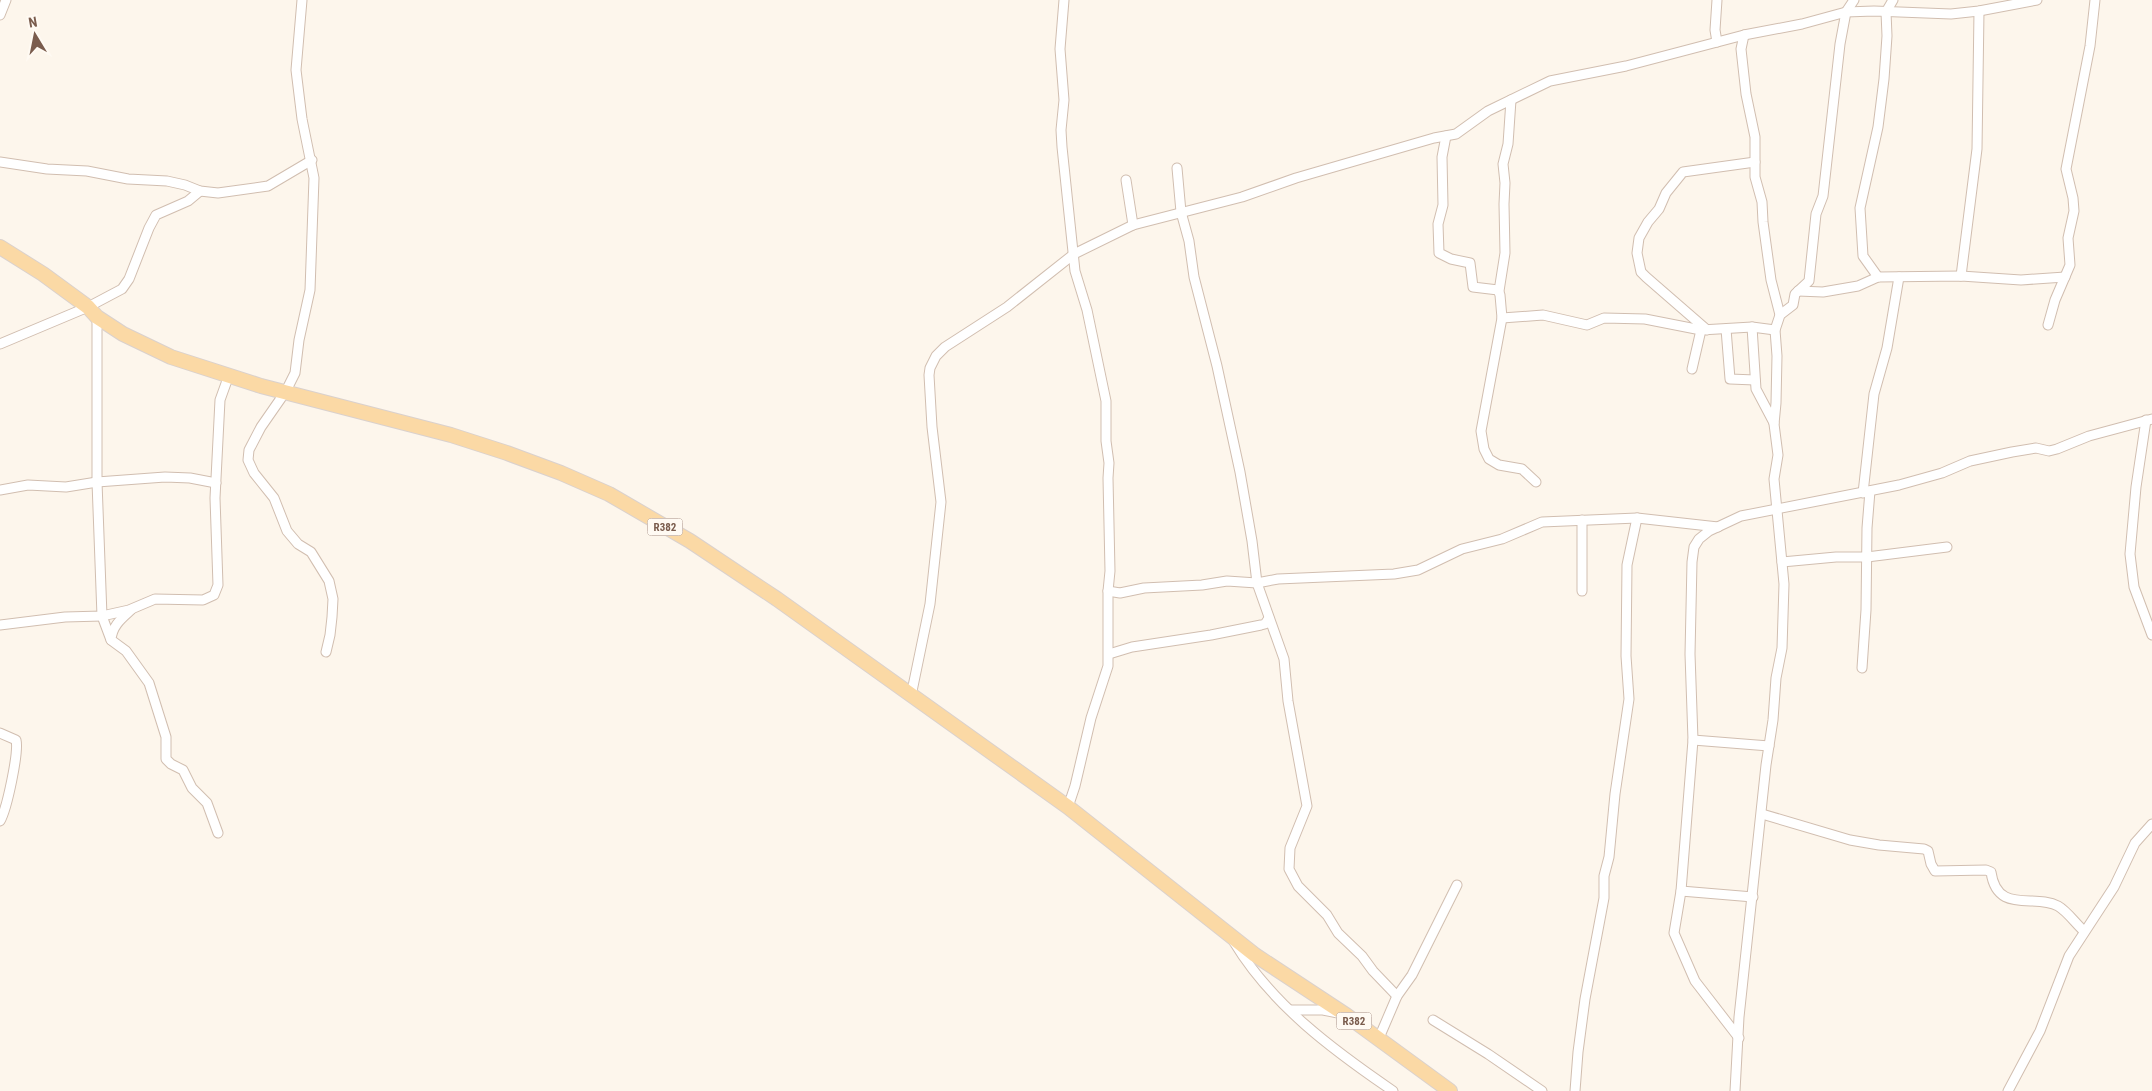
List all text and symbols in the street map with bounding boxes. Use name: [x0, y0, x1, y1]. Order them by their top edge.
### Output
north arrow: [10, 10, 60, 60]
text: N: [27, 14, 38, 31]
road number: R382: [648, 518, 682, 536]
road number: R382: [1336, 1012, 1372, 1030]

